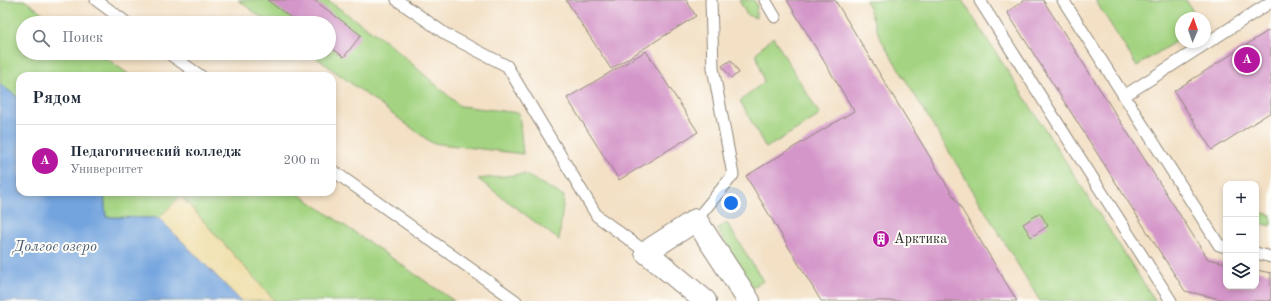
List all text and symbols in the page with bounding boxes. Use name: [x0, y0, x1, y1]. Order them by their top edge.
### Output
north arrow: [1175, 12, 1211, 48]
search box: [16, 16, 336, 60]
icon: search: [30, 27, 52, 49]
text: Поиск: [62, 31, 103, 46]
pin: A: [1234, 45, 1260, 75]
text: Рядом: [32, 90, 81, 107]
text: Педагогический колледж: [70, 145, 241, 160]
text: A: [40, 154, 50, 167]
text: 200 m: [283, 154, 320, 167]
text: Университет: [70, 163, 143, 176]
map controls: [1223, 181, 1259, 289]
button: +: [1223, 181, 1259, 217]
your location: [721, 193, 741, 213]
button: −: [1223, 217, 1259, 253]
building icon: Арктика: [871, 229, 891, 249]
place label: Арктика: [894, 232, 947, 246]
water label: Долгое озеро: [11, 240, 97, 255]
button: layers: [1223, 253, 1259, 289]

